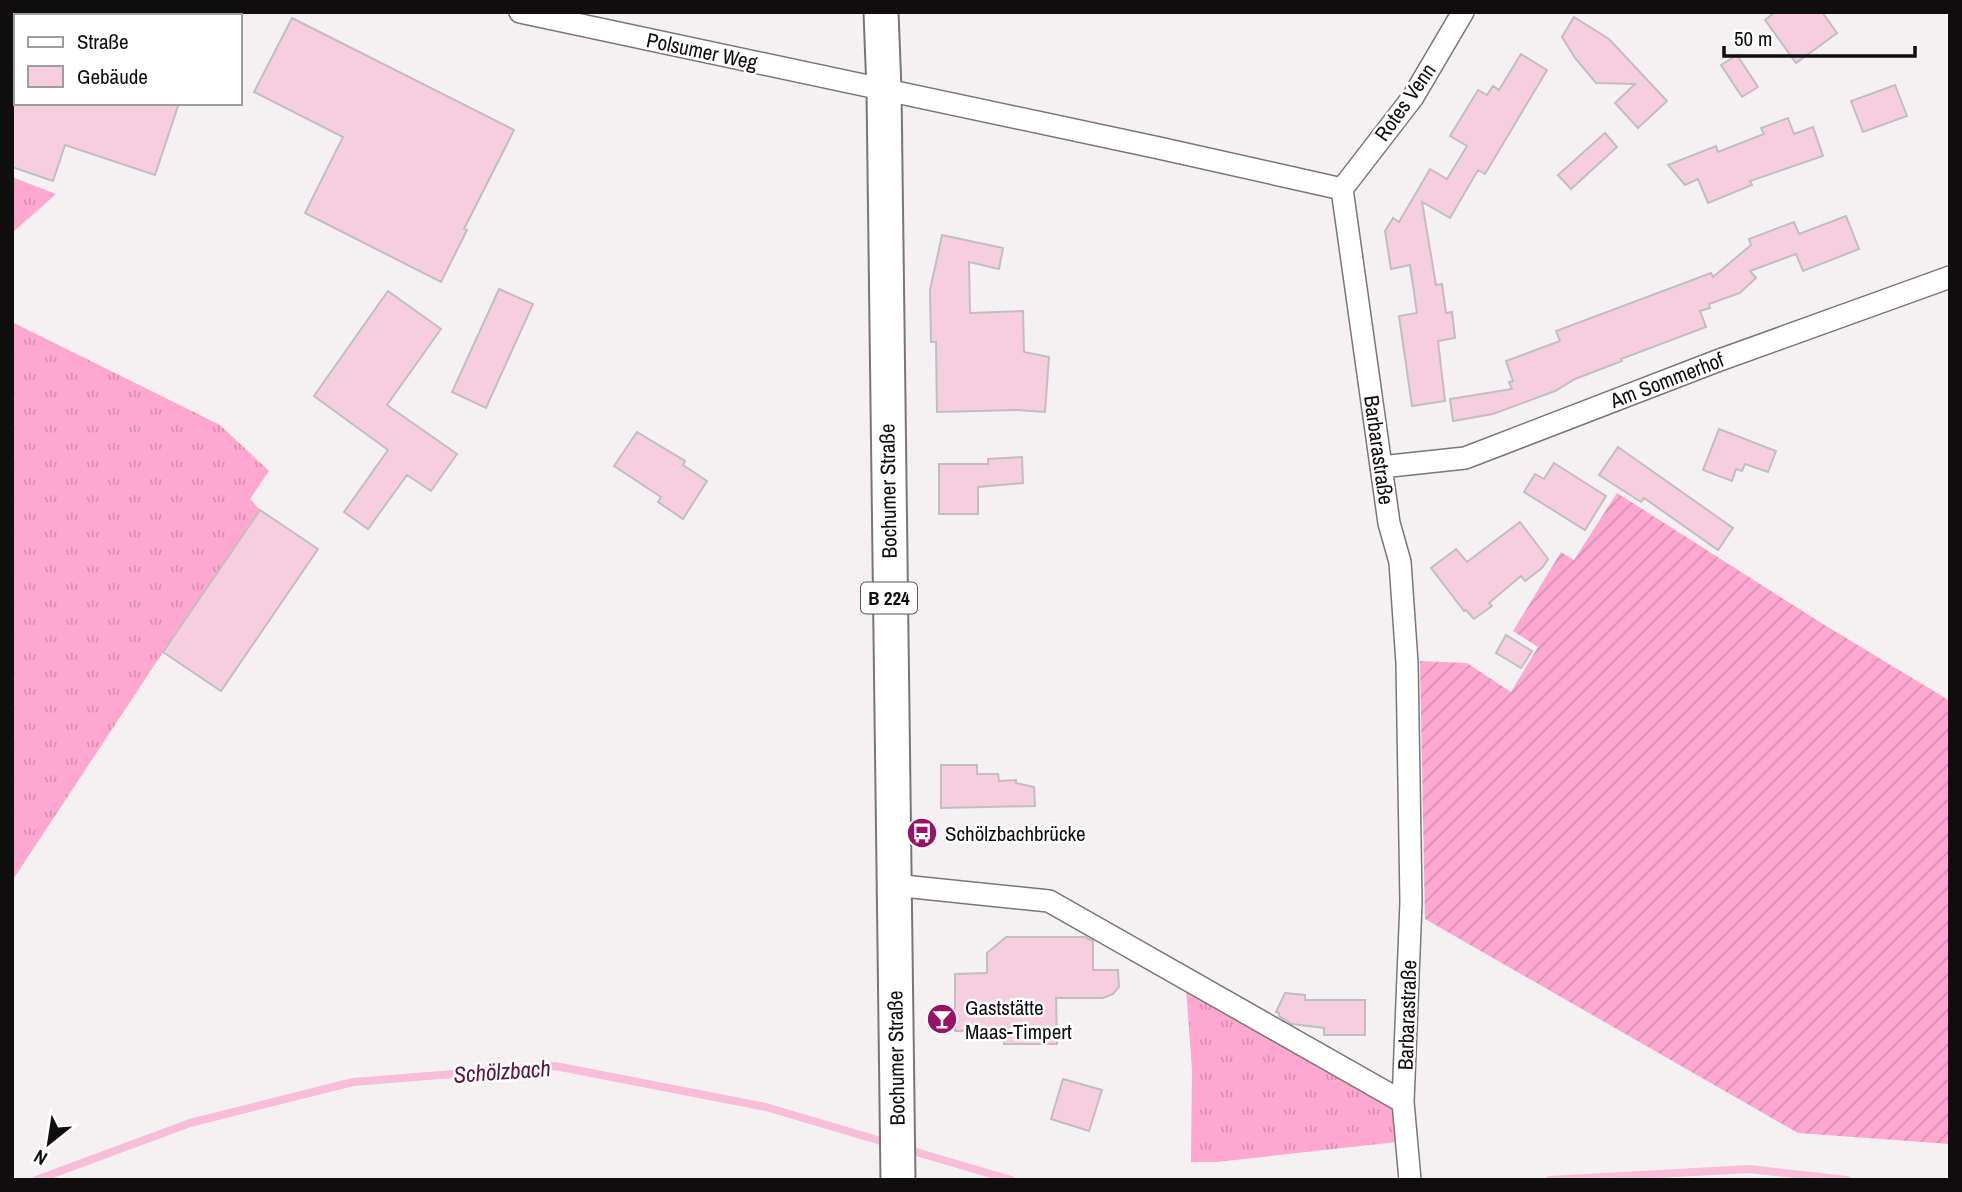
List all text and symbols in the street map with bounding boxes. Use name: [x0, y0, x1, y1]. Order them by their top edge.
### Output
legend: [14, 14, 242, 105]
scale bar: [1724, 14, 1915, 58]
text: 50 m: [1734, 24, 1772, 53]
street label: Polsumer Weg: [644, 25, 761, 77]
text: Straße: [77, 27, 129, 56]
street label: Rotes Venn: [1368, 57, 1442, 147]
text: Gebäude: [77, 62, 148, 91]
street label: Am Sommerhof: [1605, 345, 1728, 415]
street label: Barbarastraße: [1357, 393, 1401, 507]
street label: Bochumer Straße: [872, 423, 904, 559]
road number: B 224: [861, 582, 917, 614]
bus stop icon: Schölzbachbrücke: [905, 816, 939, 850]
place label: Schölzbachbrücke: [945, 819, 1086, 848]
street label: Barbarastraße: [1391, 959, 1423, 1071]
street label: Bochumer Straße: [880, 990, 912, 1126]
place label: Gaststätte Maas-Timpert: [965, 993, 1072, 1046]
bar icon: Gaststätte Maas-Timpert: [925, 1002, 959, 1036]
water label: Schölzbach: [452, 1052, 552, 1090]
north arrow: [14, 1108, 84, 1178]
text: N: [29, 1144, 52, 1172]

